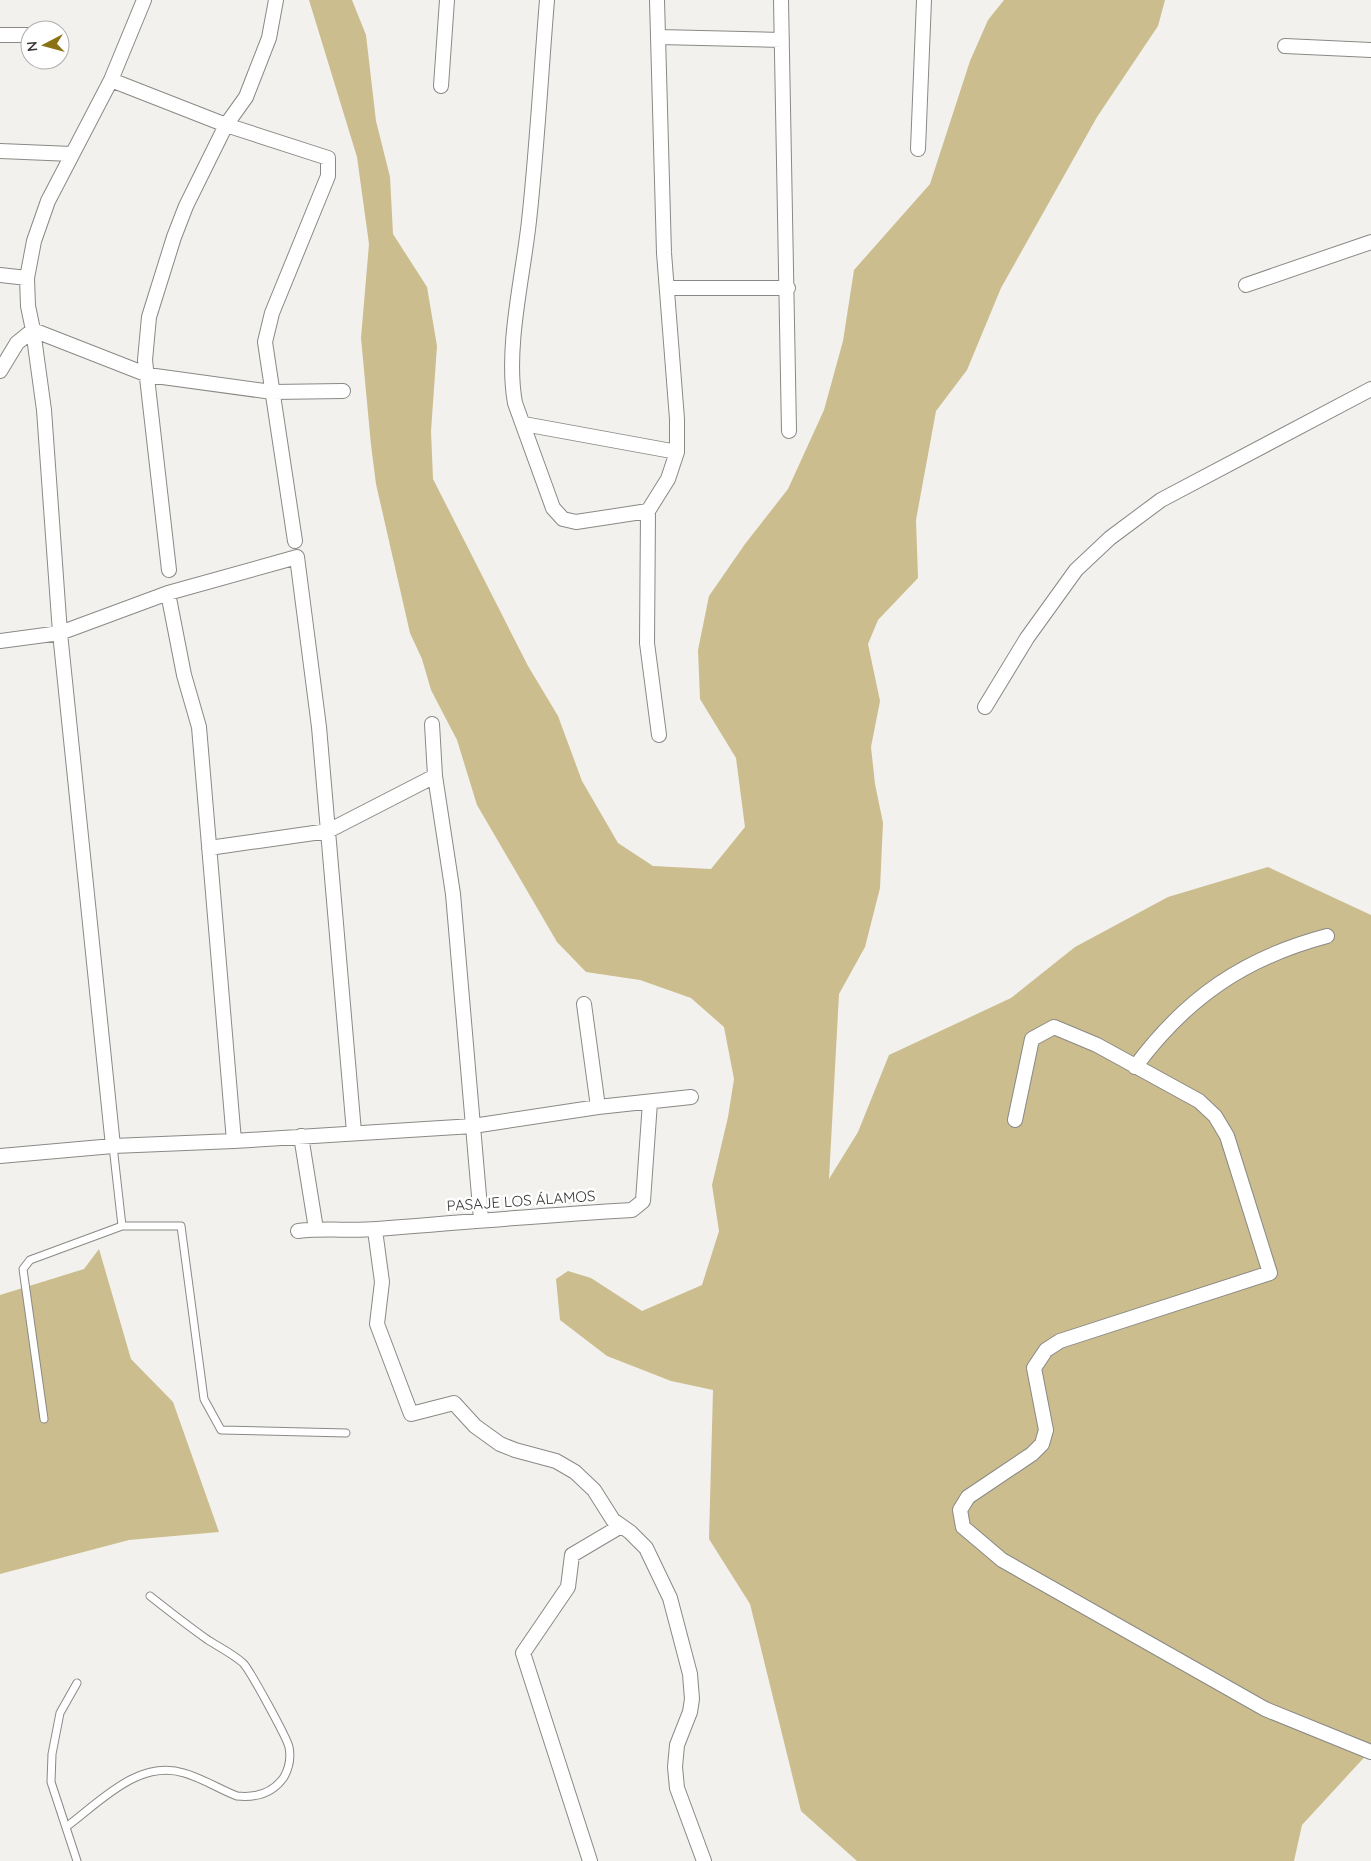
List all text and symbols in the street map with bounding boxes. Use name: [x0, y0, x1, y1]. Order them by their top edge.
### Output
north arrow: [20, 20, 70, 70]
text: N: [23, 40, 42, 52]
street label: PASAJE LOS ÁLAMOS: [446, 1186, 596, 1215]

